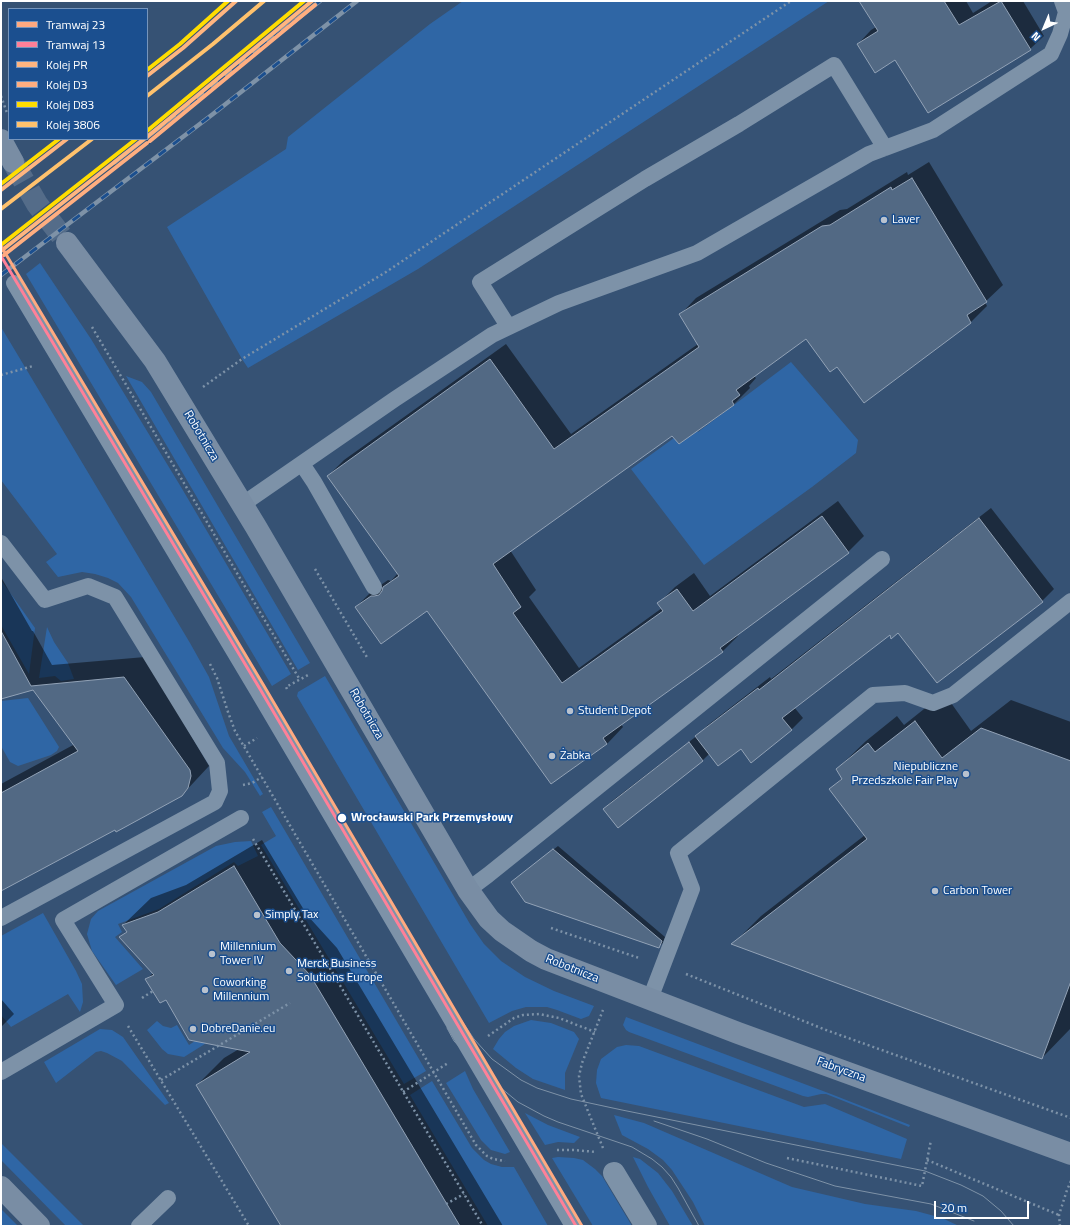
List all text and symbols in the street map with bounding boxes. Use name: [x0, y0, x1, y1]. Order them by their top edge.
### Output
legend: [8, 8, 148, 140]
north arrow: [1024, 8, 1064, 48]
text: Tramwaj 23: [46, 15, 105, 34]
text: N: [1027, 28, 1044, 45]
text: Tramwaj 13: [46, 35, 105, 54]
text: Kolej PR: [46, 55, 88, 74]
text: Kolej D3: [46, 75, 88, 94]
text: Kolej D83: [46, 95, 94, 114]
text: Kolej 3806: [46, 115, 100, 134]
place label: Laver: [892, 213, 920, 227]
marker: Laver: [879, 215, 889, 225]
street label: Robotnicza: [180, 408, 222, 464]
street label: Robotnicza: [346, 686, 386, 742]
place label: Student Depot: [578, 704, 651, 718]
marker: Student Depot: [565, 706, 575, 716]
place label: Żabka: [560, 749, 590, 763]
marker: Żabka: [547, 751, 557, 761]
place label: Niepubliczne Przedszkole Fair Play: [851, 760, 958, 788]
marker: Niepubliczne Przedszkole Fair Play: [961, 769, 971, 779]
place label: Wrocławski Park Przemysłowy: [351, 811, 513, 825]
marker: Wrocławski Park Przemysłowy: [336, 812, 348, 824]
place label: Carbon Tower: [943, 884, 1012, 898]
marker: Carbon Tower: [930, 886, 940, 896]
place label: Simply Tax: [265, 908, 318, 922]
marker: Simply Tax: [252, 910, 262, 920]
place label: Millennium Tower IV: [220, 940, 276, 968]
marker: Millennium Tower IV: [207, 949, 217, 959]
street label: Robotnicza: [543, 952, 601, 986]
place label: Merck Business Solutions Europe: [297, 957, 382, 985]
marker: Merck Business Solutions Europe: [284, 966, 294, 976]
place label: Coworking Millennium: [213, 976, 269, 1004]
marker: Coworking Millennium: [200, 985, 210, 995]
place label: DobreDanie.eu: [201, 1022, 275, 1036]
marker: DobreDanie.eu: [188, 1024, 198, 1034]
street label: Fabryczna: [814, 1054, 868, 1086]
scale bar: [936, 1193, 1031, 1219]
text: 20 m: [941, 1198, 967, 1217]

